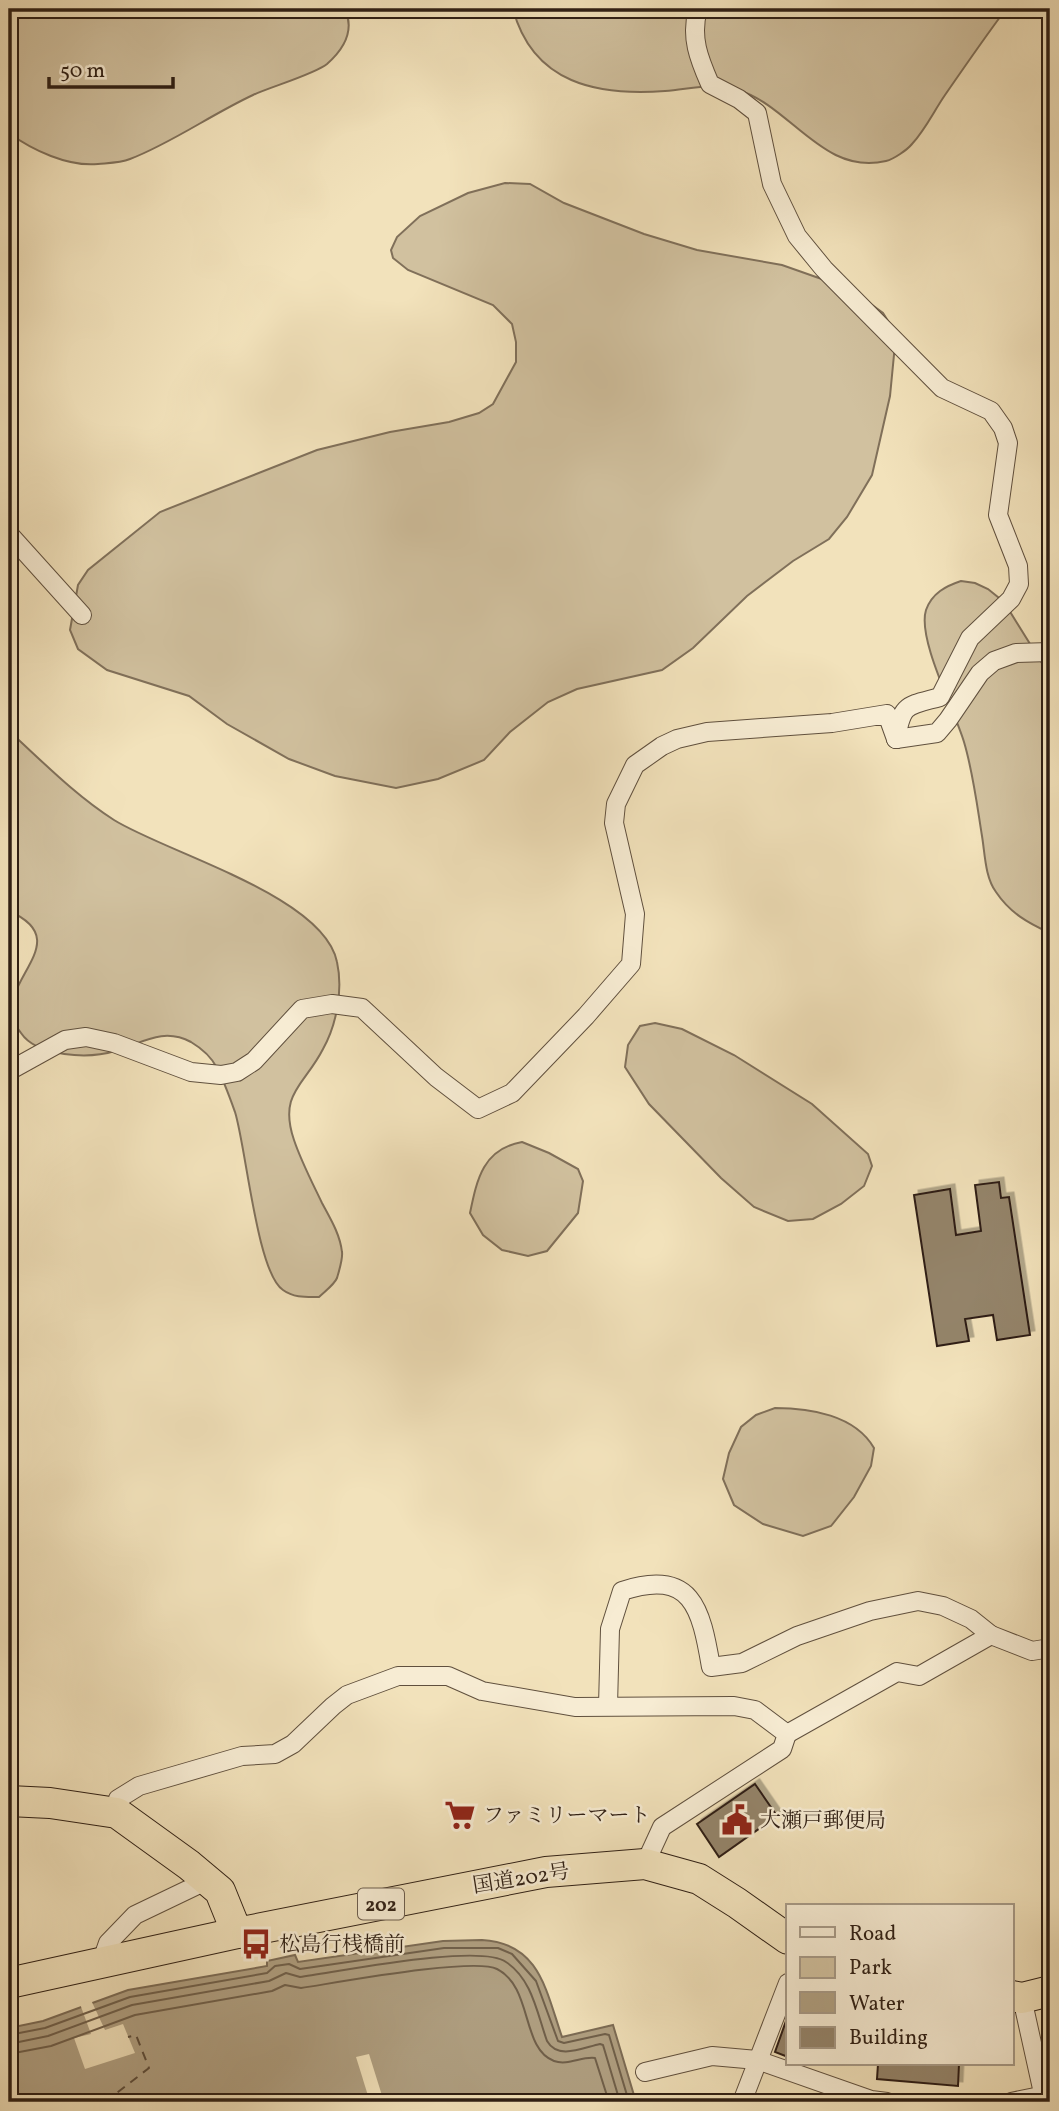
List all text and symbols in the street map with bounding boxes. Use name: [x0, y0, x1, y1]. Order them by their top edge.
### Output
scale bar: [49, 46, 173, 90]
text: 50 m: [60, 57, 105, 86]
supermarket icon: ファミリーマート: [443, 1798, 477, 1832]
place label: ファミリーマート: [483, 1802, 651, 1831]
public building icon: 大瀬戸郵便局: [720, 1803, 754, 1837]
place label: 大瀬戸郵便局: [760, 1807, 886, 1836]
street label: 国道202号: [471, 1857, 572, 1901]
road number: 202: [358, 1888, 404, 1920]
legend: [786, 1904, 1014, 2066]
text: Road: [849, 1920, 896, 1949]
bus stop icon: 松島行桟橋前: [239, 1927, 273, 1961]
place label: 松島行桟橋前: [279, 1931, 405, 1960]
text: Park: [849, 1954, 892, 1983]
text: Water: [849, 1990, 905, 2019]
text: Building: [849, 2024, 928, 2053]

